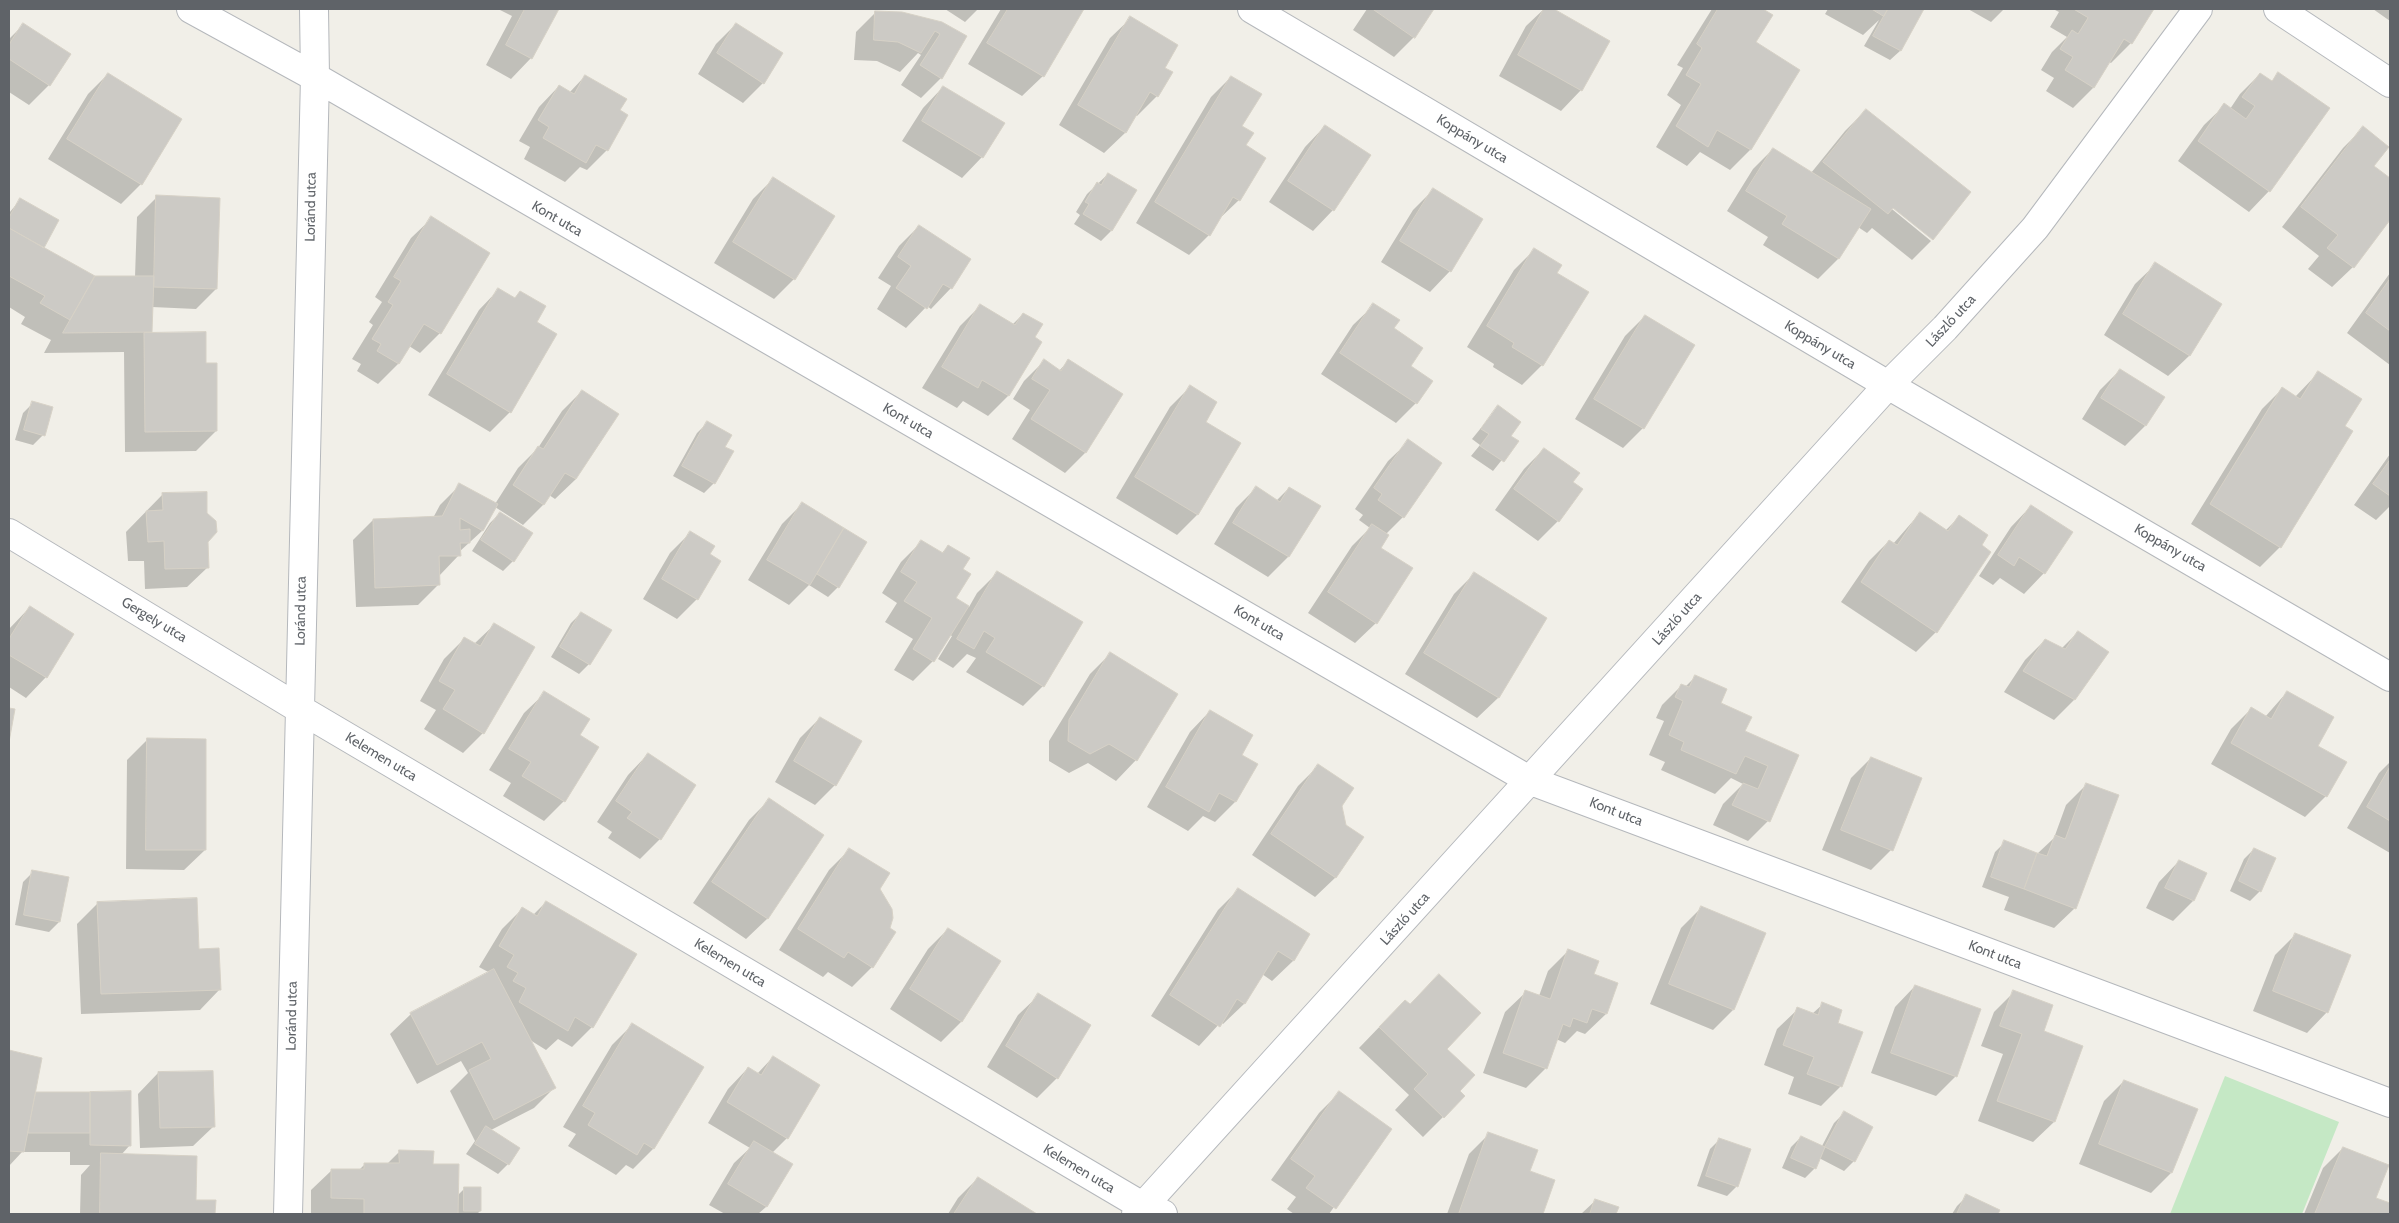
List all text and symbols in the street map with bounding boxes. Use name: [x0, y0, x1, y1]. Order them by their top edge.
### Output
street label: Koppány utca: [1433, 111, 1511, 167]
street label: Loránd utca: [302, 172, 320, 242]
street label: Kont utca: [529, 198, 585, 240]
street label: László utca: [1923, 291, 1979, 351]
street label: Koppány utca: [1781, 317, 1859, 373]
street label: Kont utca: [880, 400, 936, 442]
street label: Koppány utca: [2131, 521, 2209, 575]
street label: Loránd utca: [292, 576, 310, 646]
street label: László utca: [1649, 589, 1705, 649]
street label: Gergely utca: [118, 594, 190, 646]
street label: Kont utca: [1231, 602, 1287, 644]
street label: Kelemen utca: [342, 729, 420, 785]
street label: Kont utca: [1587, 794, 1645, 830]
street label: László utca: [1377, 889, 1433, 949]
street label: Kelemen utca: [691, 935, 769, 991]
street label: Kont utca: [1966, 937, 2024, 973]
street label: Loránd utca: [283, 981, 301, 1051]
street label: Kelemen utca: [1040, 1141, 1118, 1197]

